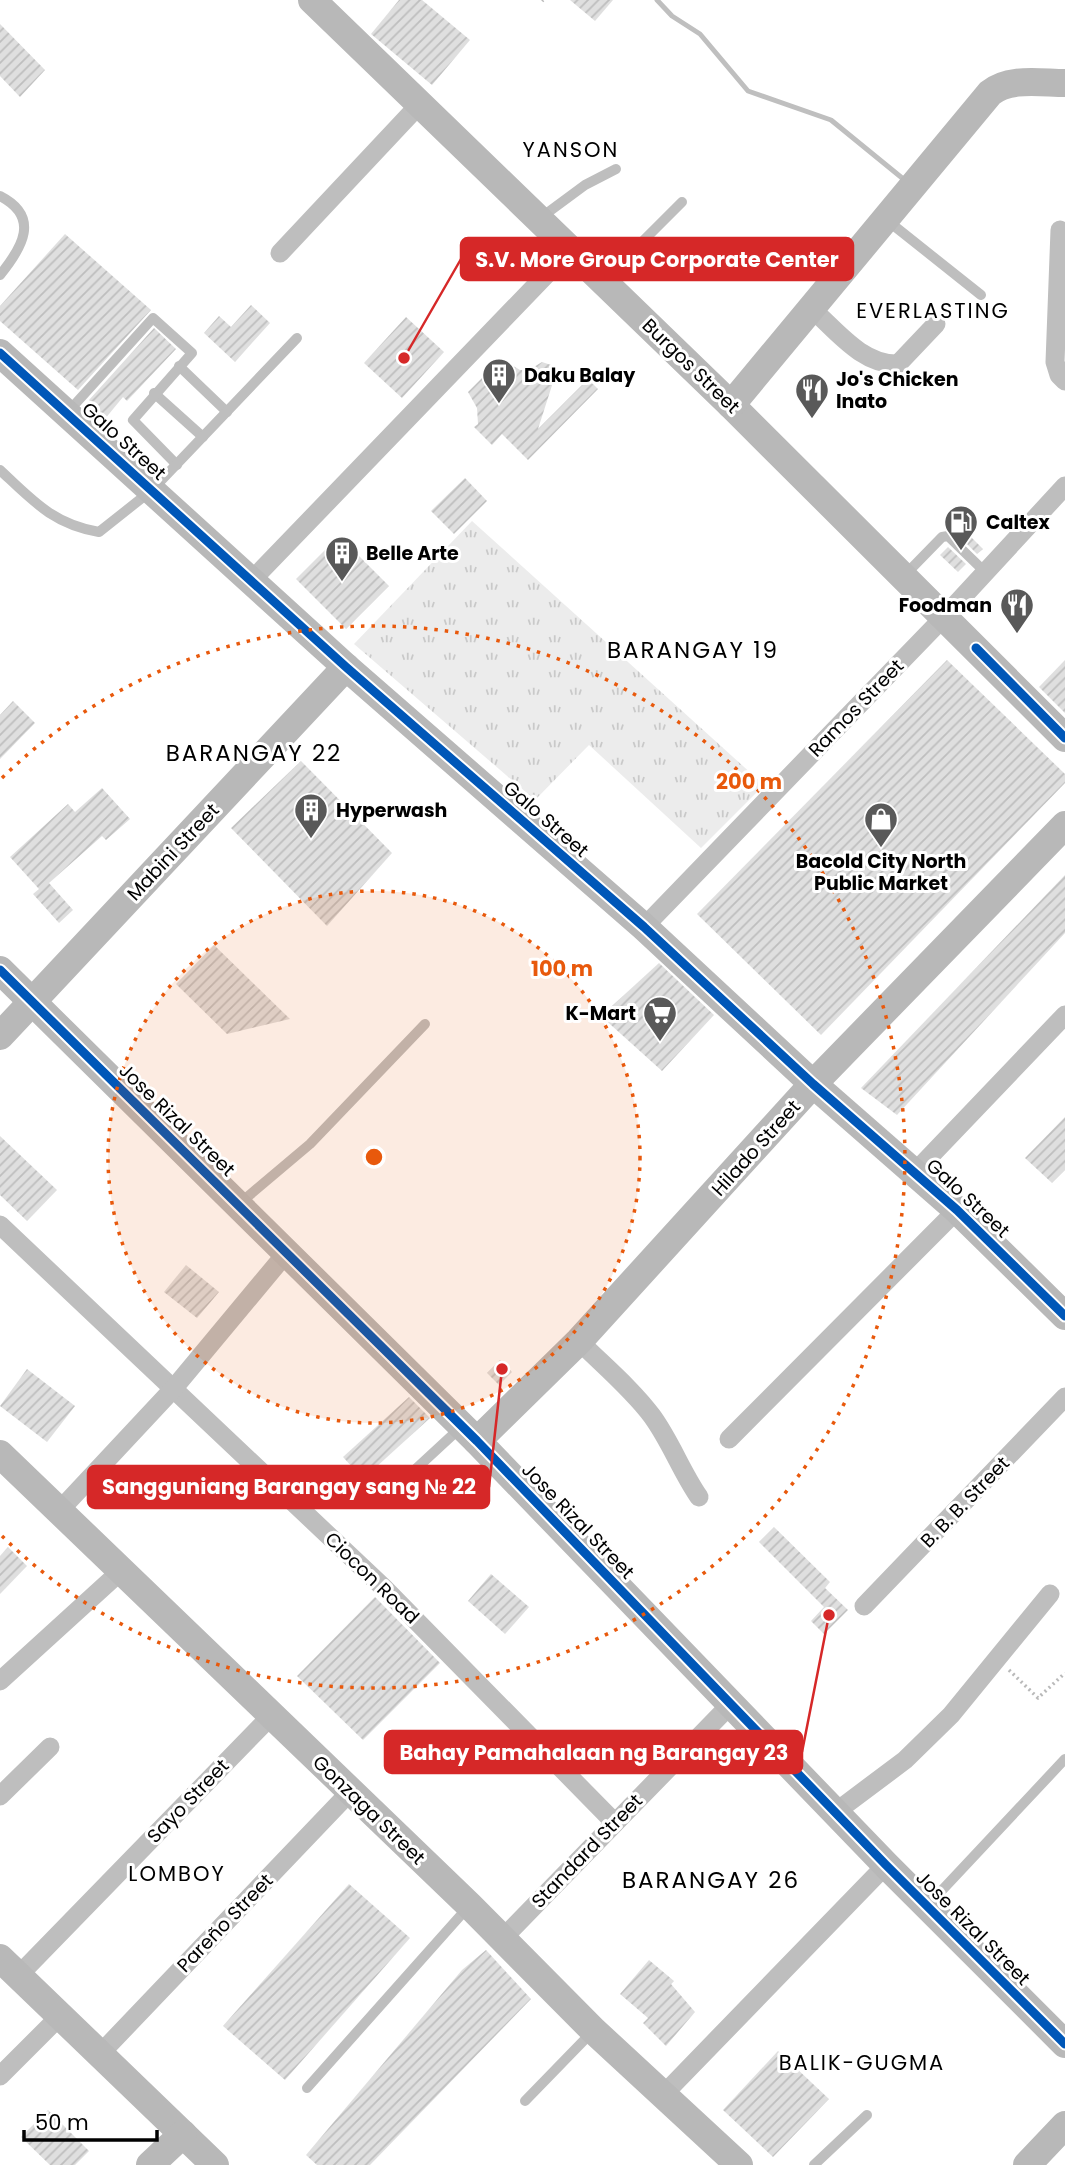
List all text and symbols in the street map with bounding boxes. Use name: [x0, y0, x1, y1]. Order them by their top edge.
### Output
district label: YANSON: [523, 135, 619, 164]
callout: S.V. More Group Corporate Center: [461, 238, 853, 280]
text: S.V. More Group Corporate Center: [475, 245, 839, 274]
district label: EVERLASTING: [856, 296, 1010, 325]
street label: Burgos Street: [636, 312, 746, 420]
building icon: Daku Balay: [480, 356, 518, 405]
place label: Daku Balay: [524, 362, 636, 389]
place label: Jo's Chicken Inato: [836, 366, 959, 415]
restaurant icon: Jo's Chicken Inato: [793, 371, 831, 420]
street label: Galo Street: [76, 396, 172, 486]
fuel station icon: Caltex: [942, 503, 980, 552]
place label: Caltex: [986, 509, 1050, 536]
building icon: Belle Arte: [323, 534, 361, 583]
place label: Belle Arte: [366, 540, 459, 567]
restaurant icon: Foodman: [998, 586, 1036, 635]
place label: Foodman: [899, 592, 992, 619]
district label: BARANGAY 19: [607, 634, 779, 666]
street label: Ramos Street: [802, 653, 910, 763]
district label: BARANGAY 22: [166, 737, 342, 769]
text: 200 m: [716, 767, 782, 796]
street label: Galo Street: [497, 774, 595, 864]
building icon: Hyperwash: [292, 791, 330, 840]
street label: Mabini Street: [121, 797, 225, 907]
place label: Hyperwash: [336, 797, 447, 824]
shop icon: Bacold City North Public Market: [862, 800, 900, 849]
place label: Bacold City North Public Market: [796, 848, 966, 897]
text: 100 m: [531, 954, 593, 983]
supermarket icon: K-Mart: [641, 994, 679, 1043]
place label: K-Mart: [566, 1000, 636, 1027]
street label: Jose Rizal Street: [113, 1057, 241, 1183]
street label: Hilado Street: [705, 1094, 807, 1202]
centre of rings: [362, 1145, 386, 1169]
street label: Galo Street: [920, 1152, 1016, 1244]
street label: B. B. B. Street: [914, 1450, 1016, 1554]
street label: Jose Rizal Street: [515, 1457, 641, 1585]
callout: Sangguniang Barangay sang № 22: [88, 1466, 489, 1508]
text: Sangguniang Barangay sang № 22: [102, 1472, 476, 1501]
street label: Ciocon Road: [319, 1526, 425, 1630]
callout: Bahay Pamahalaan ng Barangay 23: [385, 1731, 802, 1773]
text: Bahay Pamahalaan ng Barangay 23: [399, 1738, 789, 1767]
street label: Gonzaga Street: [307, 1749, 431, 1871]
street label: Sayo Street: [141, 1753, 235, 1849]
street label: Standard Street: [525, 1788, 649, 1914]
district label: LOMBOY: [128, 1859, 226, 1888]
district label: BARANGAY 26: [622, 1864, 800, 1896]
street label: Jose Rizal Street: [910, 1865, 1036, 1991]
street label: Pareño Street: [171, 1868, 279, 1978]
district label: BALIK-GUGMA: [779, 2048, 945, 2077]
scale bar: [24, 2098, 158, 2142]
text: 50 m: [35, 2108, 89, 2137]

